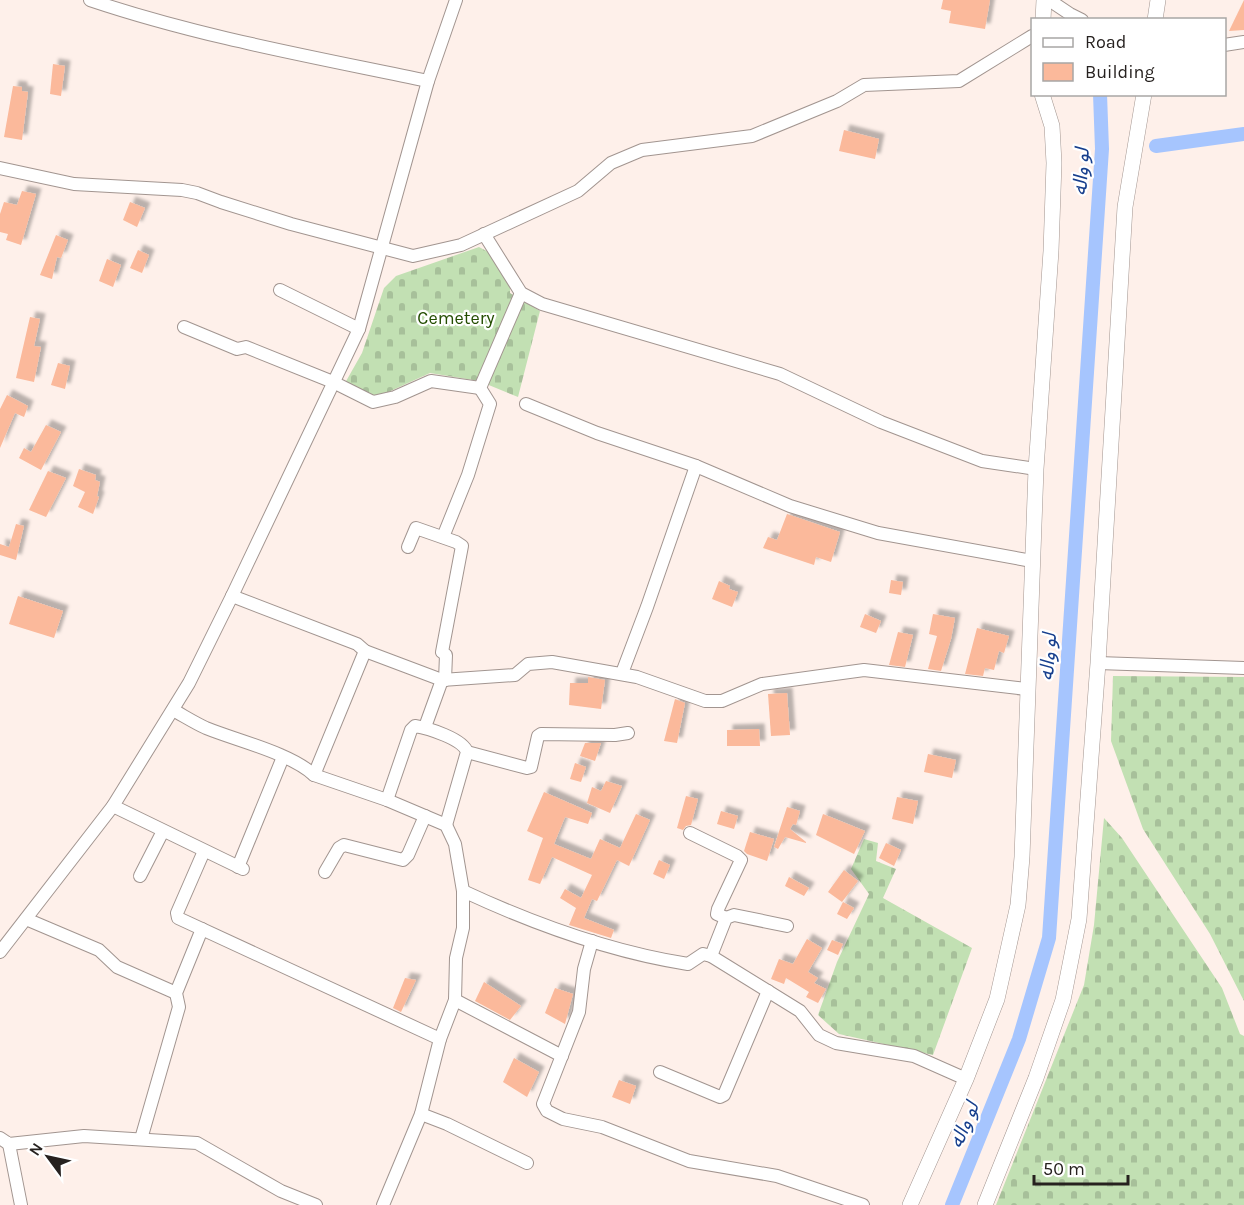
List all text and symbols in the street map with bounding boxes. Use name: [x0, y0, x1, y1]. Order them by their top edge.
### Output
legend: [1031, 18, 1226, 96]
text: Road: [1085, 31, 1126, 53]
text: Building: [1085, 61, 1155, 83]
water label: لو واله: [1068, 145, 1094, 196]
park label: Cemetery: [417, 307, 495, 329]
water label: لو واله: [1035, 630, 1061, 682]
water label: لو واله: [944, 1096, 985, 1151]
north arrow: [18, 1127, 78, 1187]
text: N: [25, 1139, 47, 1159]
scale bar: [1034, 1148, 1128, 1186]
text: 50 m: [1043, 1158, 1085, 1180]

